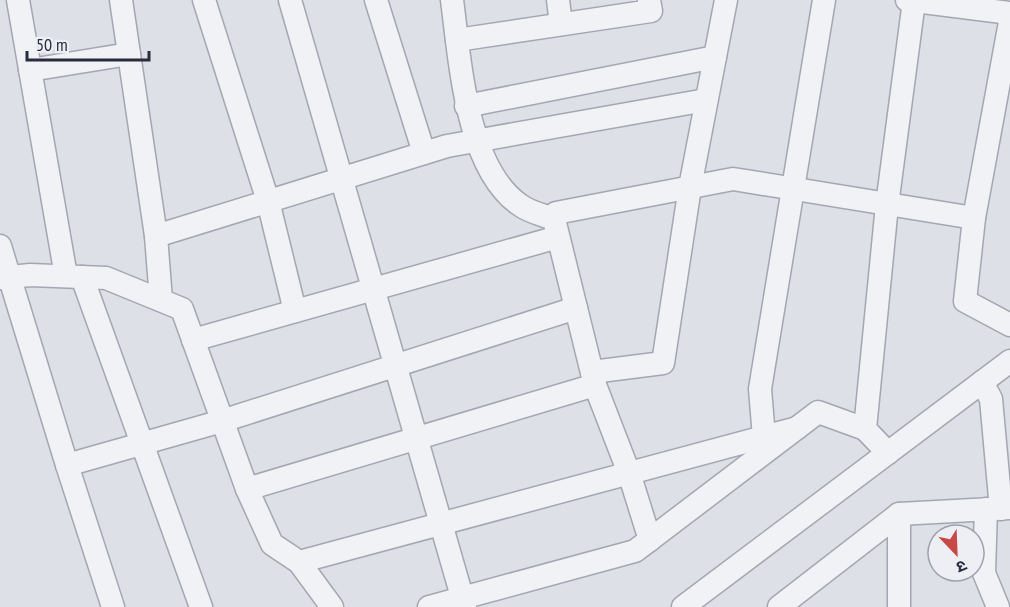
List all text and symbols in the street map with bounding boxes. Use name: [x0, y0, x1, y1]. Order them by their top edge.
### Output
scale bar: [27, 24, 148, 62]
text: 50 m: [36, 33, 68, 56]
north arrow: [926, 523, 986, 583]
text: उ: [953, 556, 970, 578]

